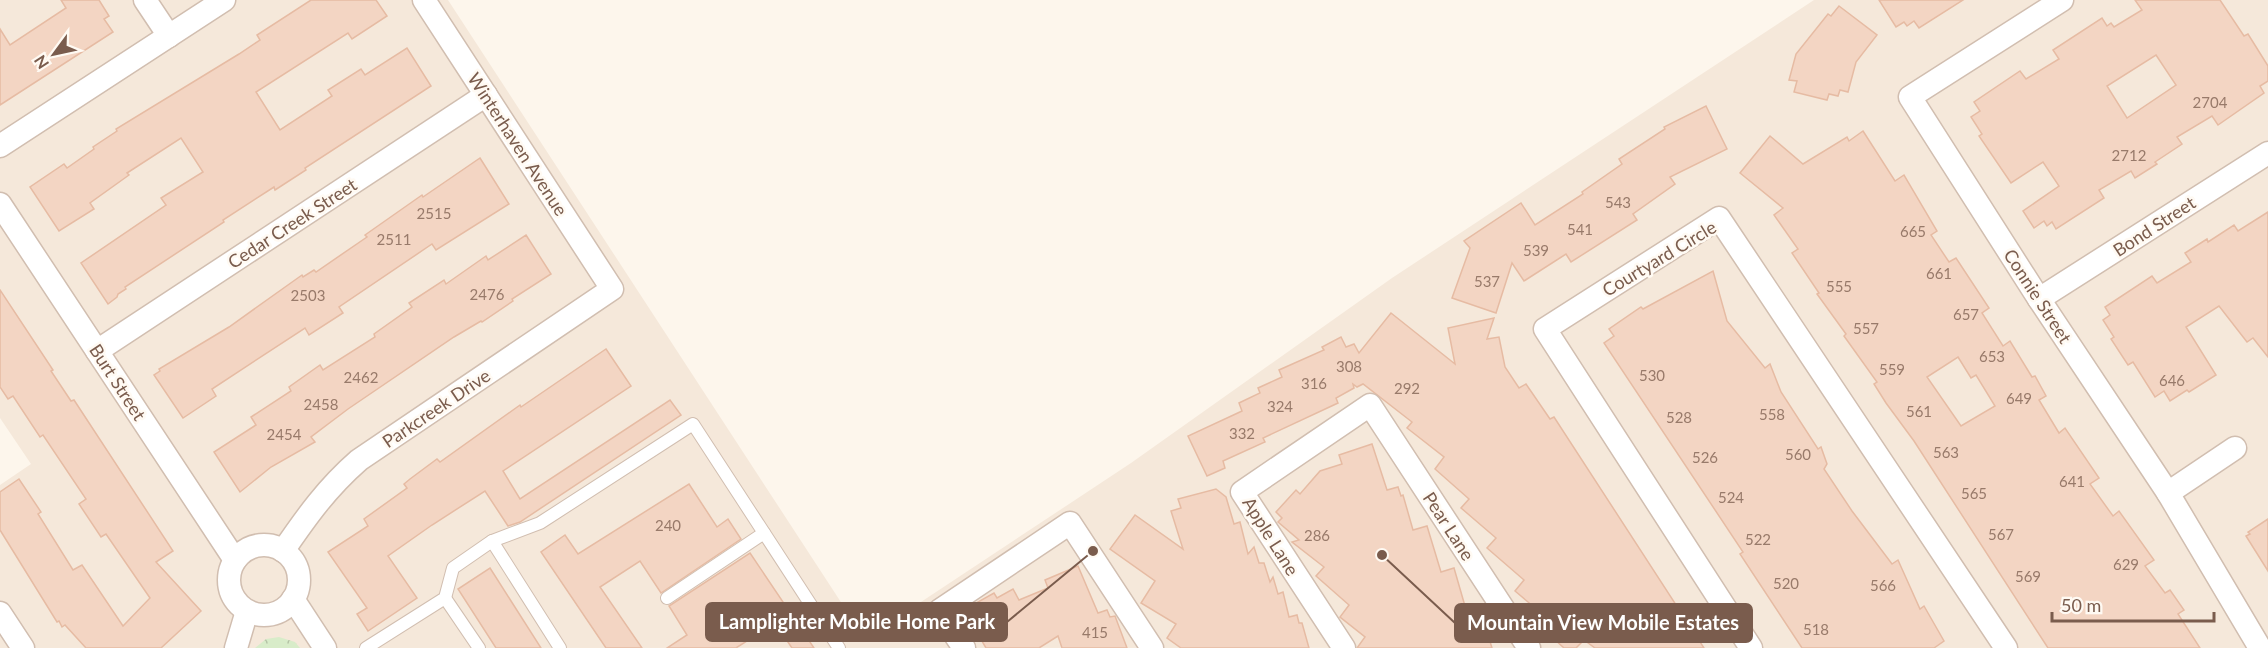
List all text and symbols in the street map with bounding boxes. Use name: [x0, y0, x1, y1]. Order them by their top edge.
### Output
north arrow: [24, 24, 84, 84]
text: N: [30, 52, 52, 73]
street label: Winterhaven Avenue: [463, 68, 573, 220]
house number: 2704: [2193, 93, 2228, 111]
house number: 2712: [2112, 146, 2146, 164]
street label: Cedar Creek Street: [223, 173, 361, 273]
street label: Bond Street: [2109, 191, 2200, 261]
house number: 543: [1605, 193, 1631, 211]
house number: 2515: [417, 204, 451, 222]
street label: Courtyard Circle: [1598, 215, 1720, 301]
house number: 541: [1567, 220, 1593, 238]
house number: 665: [1900, 222, 1926, 240]
house number: 2511: [377, 230, 411, 248]
house number: 539: [1523, 241, 1549, 259]
street label: Connie Street: [1999, 245, 2077, 348]
house number: 661: [1926, 264, 1952, 282]
house number: 537: [1474, 272, 1500, 290]
house number: 555: [1826, 277, 1852, 295]
house number: 2476: [470, 285, 505, 303]
house number: 2503: [291, 286, 325, 304]
house number: 657: [1953, 305, 1979, 323]
house number: 557: [1853, 319, 1879, 337]
street label: Burt Street: [85, 340, 151, 425]
house number: 653: [1979, 347, 2005, 365]
house number: 308: [1336, 357, 1362, 375]
house number: 559: [1879, 360, 1905, 378]
street label: Parkcreek Drive: [378, 364, 494, 452]
house number: 530: [1639, 366, 1665, 384]
house number: 2462: [344, 368, 378, 386]
house number: 646: [2159, 371, 2185, 389]
house number: 316: [1301, 374, 1327, 392]
house number: 292: [1394, 379, 1420, 397]
house number: 649: [2006, 389, 2032, 407]
house number: 2458: [304, 395, 338, 413]
house number: 324: [1267, 397, 1293, 415]
house number: 561: [1906, 402, 1932, 420]
house number: 558: [1759, 405, 1785, 423]
house number: 528: [1666, 408, 1692, 426]
house number: 332: [1229, 424, 1255, 442]
house number: 2454: [267, 425, 302, 443]
house number: 563: [1933, 443, 1959, 461]
house number: 560: [1785, 445, 1811, 463]
house number: 526: [1692, 448, 1718, 466]
house number: 641: [2059, 472, 2085, 490]
house number: 565: [1961, 484, 1987, 502]
street label: Pear Lane: [1419, 488, 1479, 564]
house number: 524: [1718, 488, 1744, 506]
street label: Apple Lane: [1238, 493, 1304, 579]
house number: 240: [655, 516, 681, 534]
house number: 567: [1988, 525, 2014, 543]
house number: 286: [1304, 526, 1330, 544]
house number: 522: [1745, 530, 1771, 548]
house number: 629: [2113, 555, 2139, 573]
house number: 569: [2015, 567, 2041, 585]
house number: 520: [1773, 574, 1799, 592]
house number: 566: [1870, 576, 1896, 594]
scale bar: [2052, 585, 2214, 623]
text: 50 m: [2061, 594, 2101, 616]
callout: Lamplighter Mobile Home Park: [706, 603, 1007, 641]
callout: Mountain View Mobile Estates: [1455, 604, 1752, 642]
text: Lamplighter Mobile Home Park: [719, 609, 996, 633]
text: Mountain View Mobile Estates: [1467, 610, 1739, 634]
house number: 518: [1803, 620, 1829, 638]
house number: 415: [1082, 623, 1108, 641]

